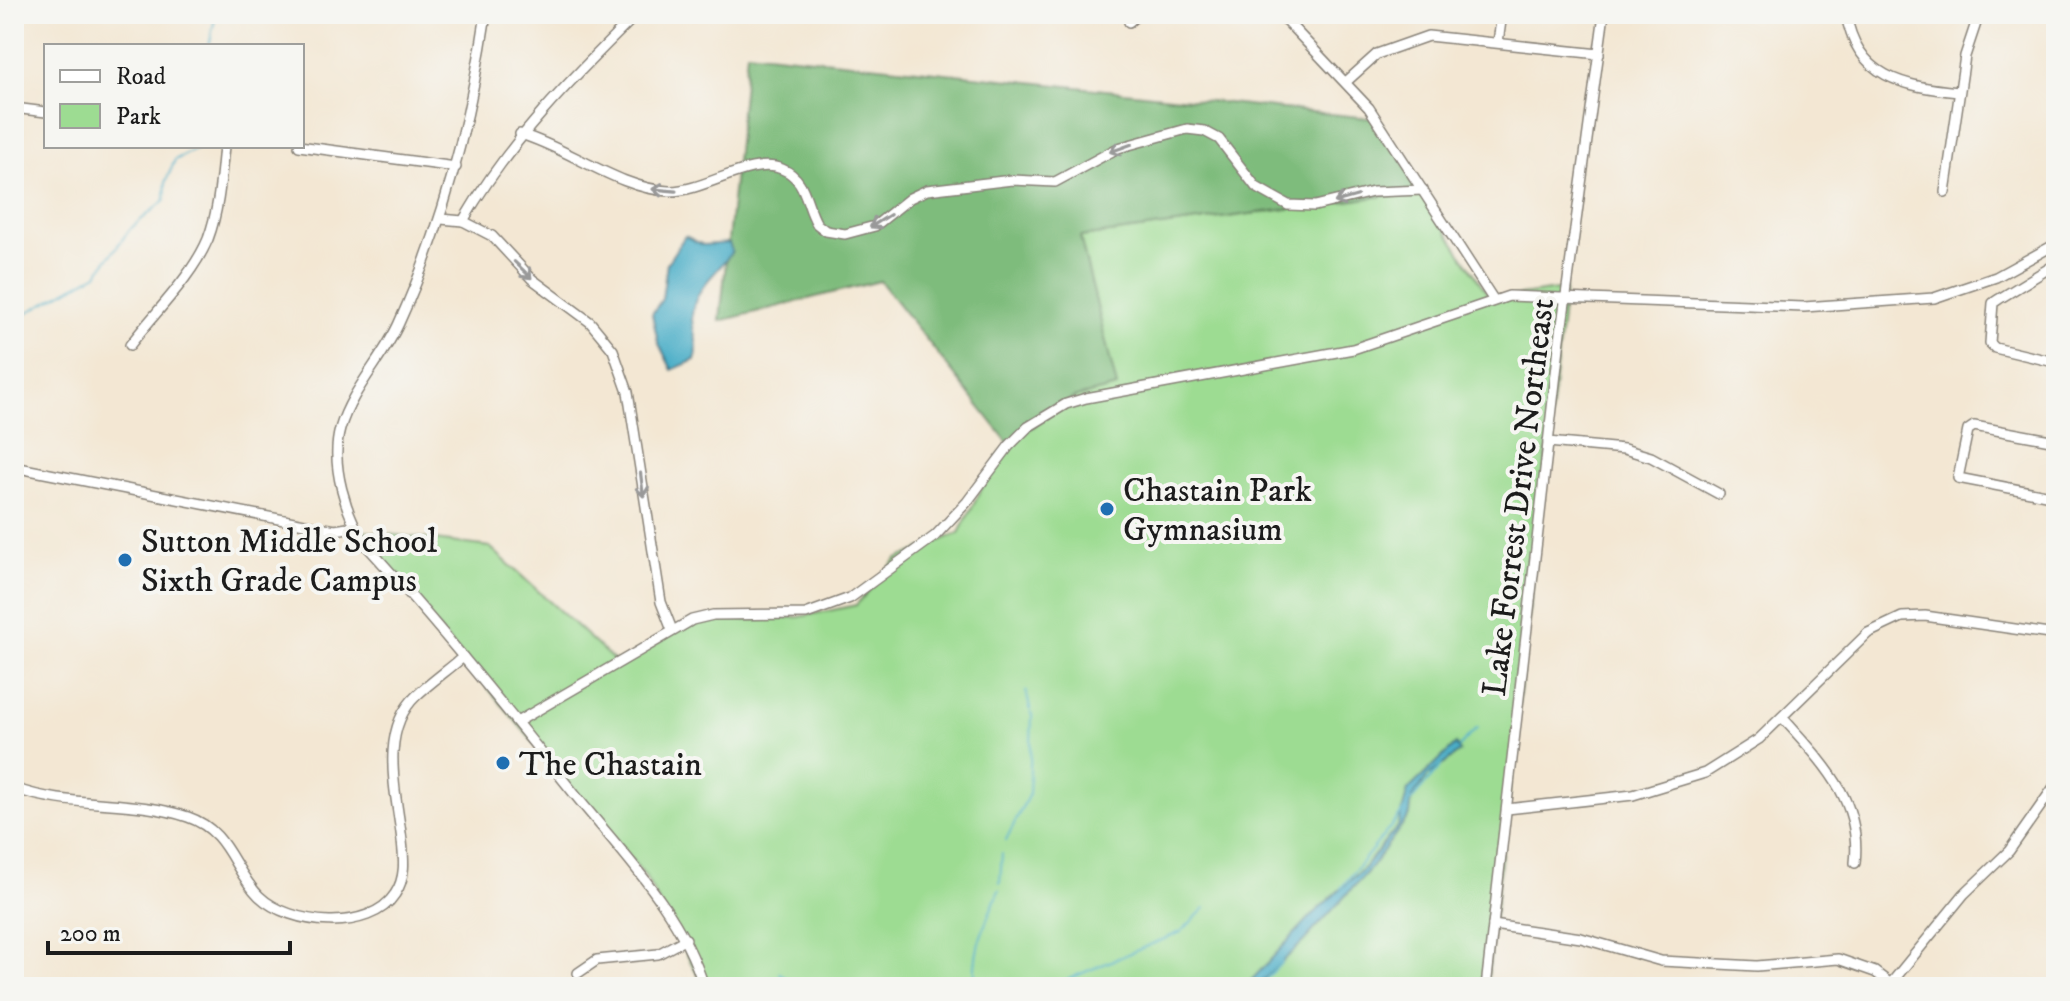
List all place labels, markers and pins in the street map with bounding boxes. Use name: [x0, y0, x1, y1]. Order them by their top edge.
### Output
place label: Chastain Park Gymnasium: [1123, 470, 1312, 551]
marker: Chastain Park Gymnasium: [1098, 500, 1116, 518]
place label: Sutton Middle School Sixth Grade Campus: [141, 521, 438, 602]
marker: Sutton Middle School Sixth Grade Campus: [116, 551, 134, 569]
place label: The Chastain: [519, 744, 702, 786]
marker: The Chastain: [494, 754, 512, 772]

